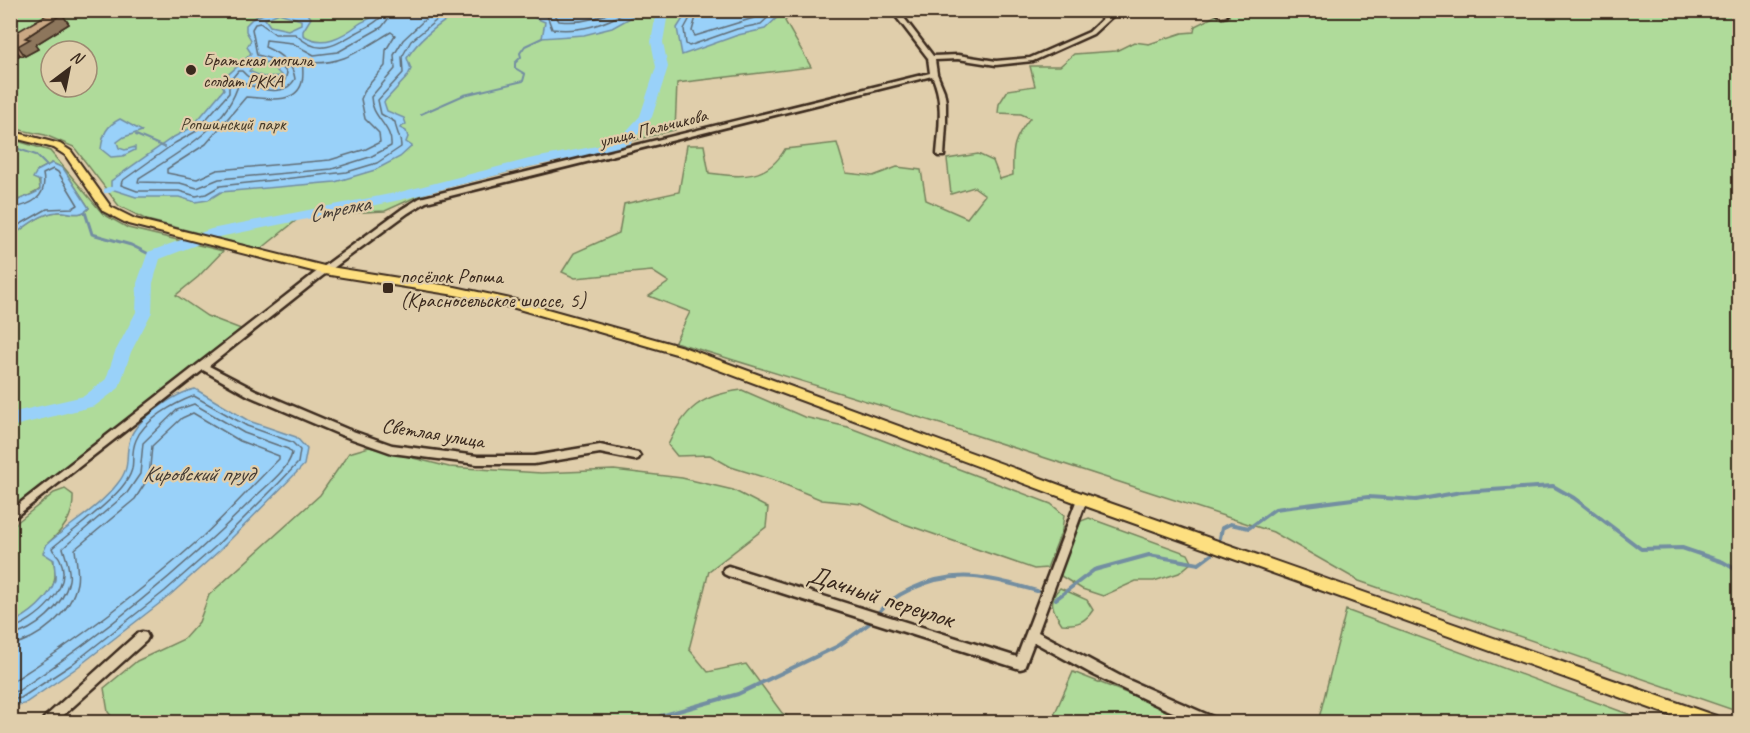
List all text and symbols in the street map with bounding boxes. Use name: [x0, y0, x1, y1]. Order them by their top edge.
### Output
north arrow: [39, 39, 99, 99]
text: N: [67, 46, 89, 70]
place label: Братская могила солдат РККА: [203, 49, 314, 92]
marker: Братская могила солдат РККА: [184, 63, 198, 77]
street label: улица Пальчикова: [596, 104, 710, 152]
park label: Ропшинский парк: [180, 113, 287, 135]
water label: Стрелка: [306, 189, 374, 229]
place label: посёлок Ропша (Красносельское шоссе, 5): [400, 263, 587, 313]
marker: посёлок Ропша (Красносельское шоссе, 5): [381, 281, 395, 295]
street label: Светлая улица: [380, 412, 488, 454]
water label: Кировский пруд: [143, 460, 258, 488]
street label: Дачный переулок: [804, 557, 960, 636]

